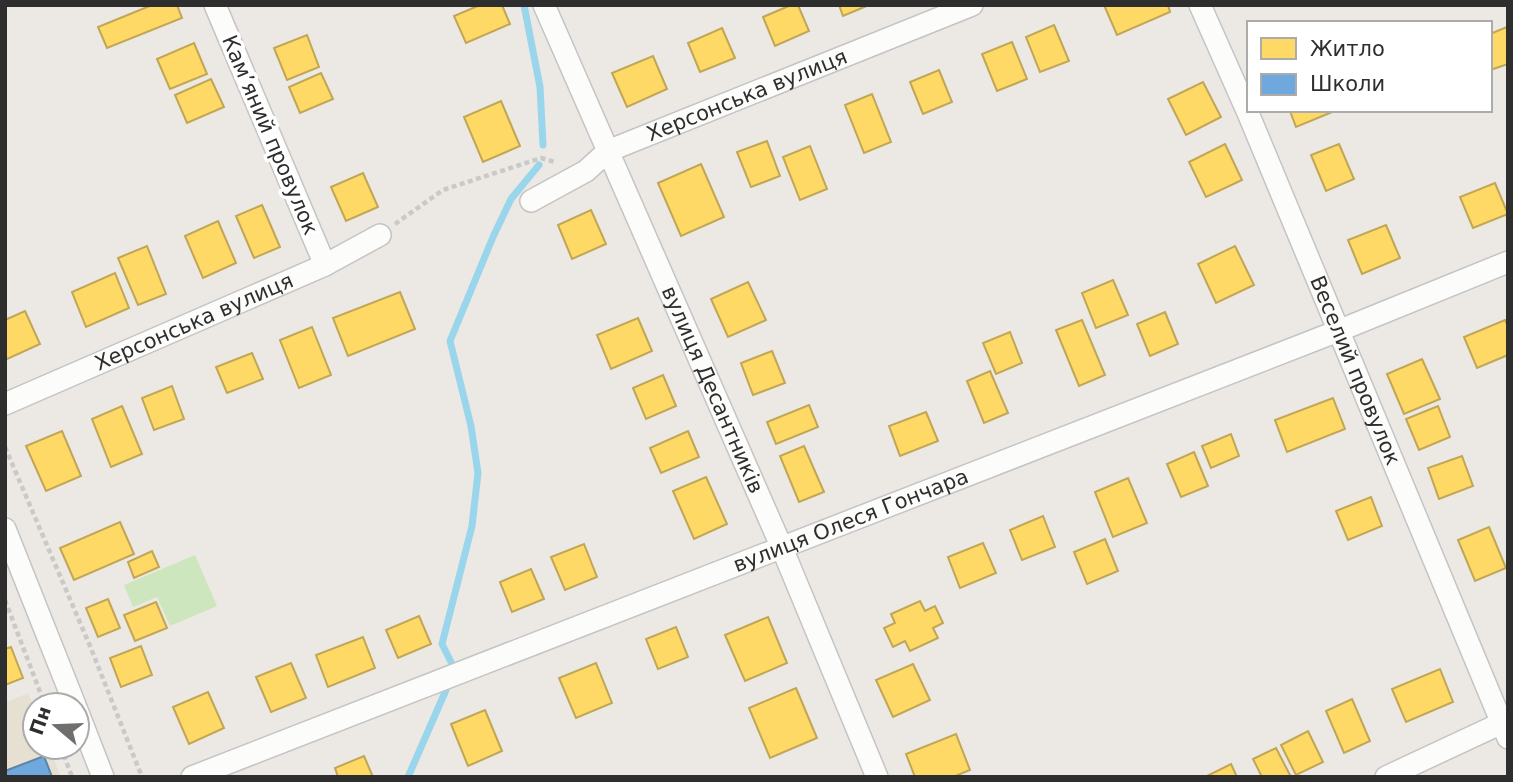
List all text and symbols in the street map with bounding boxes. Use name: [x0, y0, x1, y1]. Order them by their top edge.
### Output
legend: [1247, 21, 1492, 112]
street label: Камʼяний провулок: [217, 32, 323, 238]
text: Житло: [1310, 37, 1385, 61]
street label: Херсонська вулиця: [643, 44, 851, 146]
text: Школи: [1310, 72, 1385, 96]
street label: Херсонська вулиця: [91, 268, 297, 376]
street label: Веселий провулок: [1305, 272, 1405, 469]
street label: вулиця Десантників: [657, 282, 768, 497]
street label: вулиця Олеся Гончара: [730, 464, 972, 577]
north arrow: [21, 691, 91, 761]
text: Пн: [25, 703, 55, 738]

